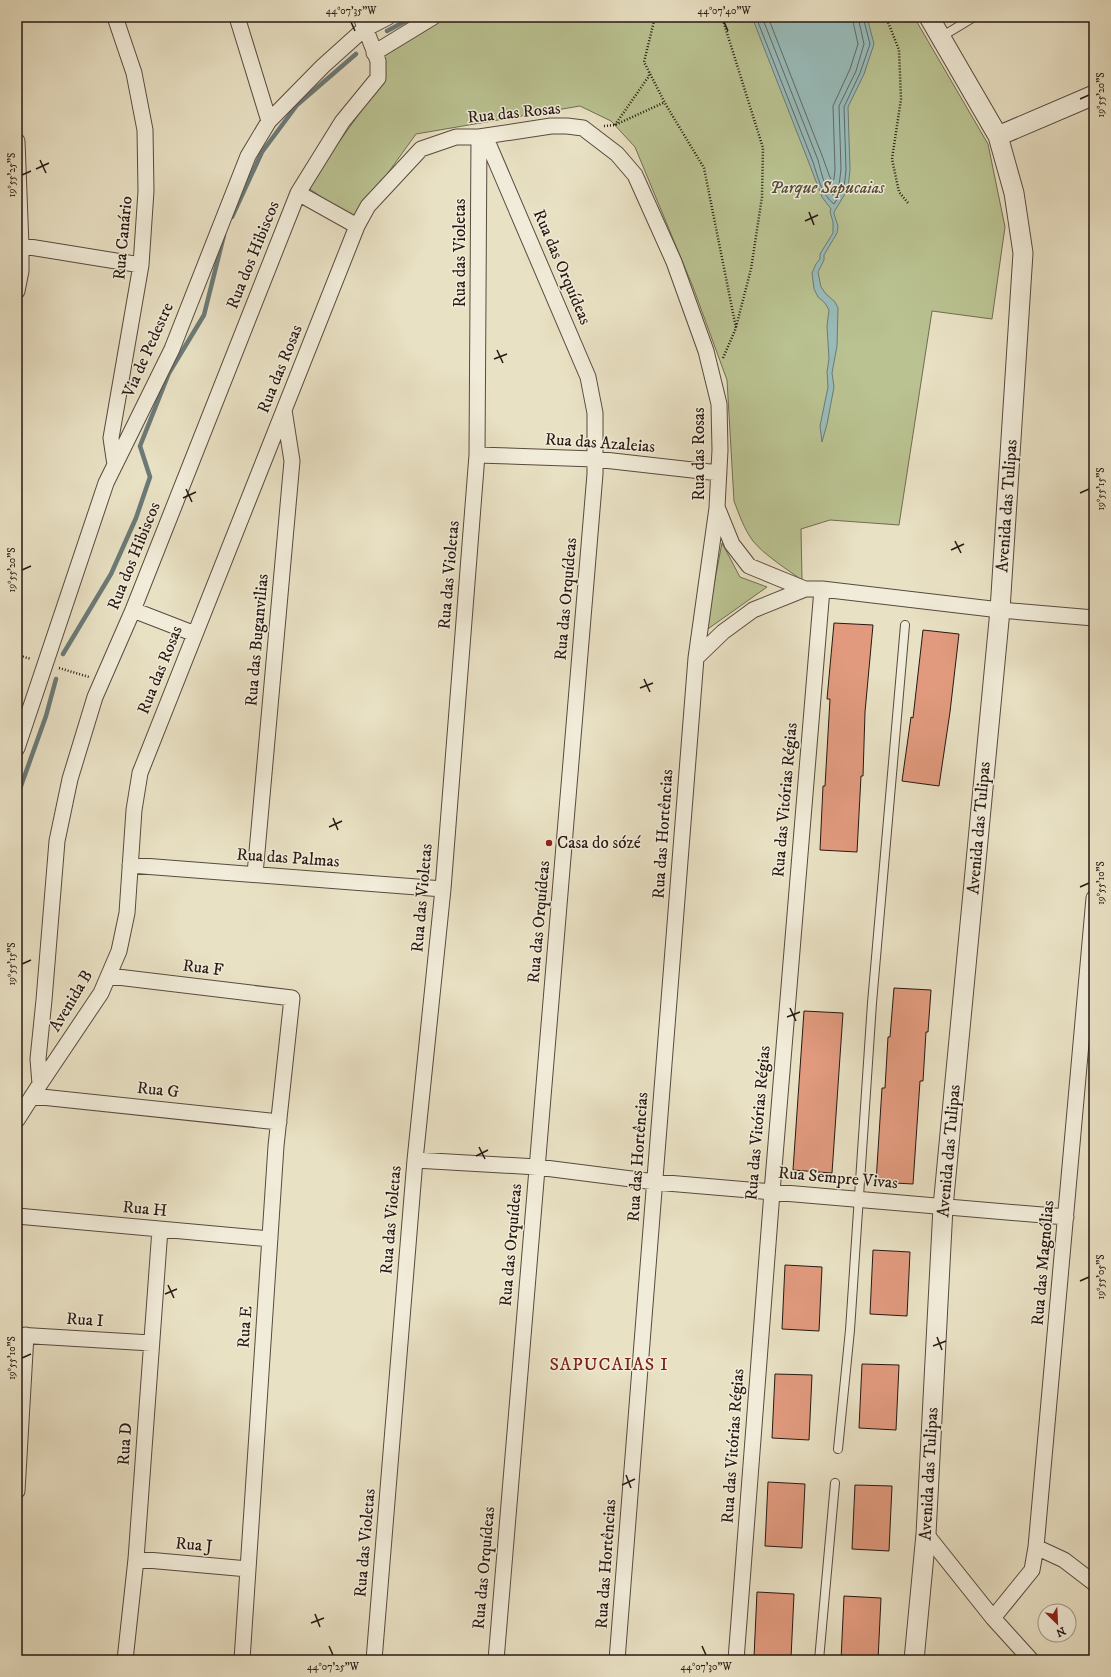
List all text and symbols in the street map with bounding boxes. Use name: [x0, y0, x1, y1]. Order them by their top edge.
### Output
text: 44°07'35"W: [326, 5, 377, 17]
text: 44°07'40"W: [697, 5, 751, 17]
text: 19°55'20"S: [1095, 73, 1107, 117]
street label: Rua das Rosas: [466, 97, 562, 129]
text: 19°55'25"S: [6, 153, 18, 197]
park label: Parque Sapucaias: [770, 177, 885, 199]
street label: Rua Canário: [108, 195, 138, 281]
street label: Rua dos Hibiscos: [221, 198, 285, 312]
street label: Rua das Violetas: [449, 198, 471, 308]
street label: Rua das Orquídeas: [528, 206, 596, 328]
street label: Via de Pedestre: [117, 299, 179, 402]
street label: Rua das Rosas: [252, 321, 308, 416]
street label: Rua das Rosas: [688, 407, 710, 501]
street label: Rua das Azaleias: [544, 428, 656, 458]
street label: Avenida das Tulipas: [991, 438, 1023, 573]
text: 19°55'15"S: [1095, 467, 1107, 511]
street label: Rua dos Hibiscos: [102, 499, 166, 613]
street label: Rua das Violetas: [433, 519, 465, 630]
street label: Rua das Orquídeas: [550, 536, 582, 661]
text: 19°55'20"S: [6, 548, 18, 592]
street label: Rua das Buganvilias: [240, 573, 274, 707]
street label: Rua das Rosas: [132, 622, 188, 717]
street label: Rua das Vitórias Régias: [767, 721, 803, 878]
street label: Avenida das Tulipas: [962, 760, 996, 895]
street label: Rua das Hortências: [647, 768, 679, 900]
place label: Casa do sózé: [557, 832, 641, 854]
marker: Casa do sózé: [544, 838, 554, 848]
street label: Rua das Violetas: [406, 842, 438, 953]
street label: Rua das Palmas: [236, 843, 341, 873]
street label: Rua das Orquídeas: [523, 859, 555, 984]
text: 19°55'10"S: [1095, 861, 1107, 905]
text: 19°55'15"S: [6, 942, 18, 986]
street label: Rua F: [181, 955, 225, 981]
street label: Avenida B: [44, 966, 98, 1036]
street label: Rua das Vitórias Régias: [740, 1044, 776, 1201]
street label: Rua G: [136, 1077, 180, 1103]
street label: Avenida das Tulipas: [932, 1083, 966, 1218]
street label: Rua das Hortências: [622, 1091, 654, 1223]
street label: Rua Sempre Vivas: [777, 1162, 899, 1194]
street label: Rua das Violetas: [375, 1164, 407, 1275]
street label: Rua das Orquídeas: [495, 1182, 527, 1307]
street label: Rua H: [122, 1196, 168, 1222]
street label: Rua das Magnólias: [1027, 1199, 1059, 1327]
text: 19°55'05"S: [1095, 1255, 1107, 1299]
street label: Rua E: [233, 1305, 257, 1349]
street label: Rua I: [66, 1308, 104, 1332]
text: 19°55'10"S: [6, 1336, 18, 1380]
district label: SAPUCAIAS I: [549, 1354, 669, 1376]
street label: Rua das Vitórias Régias: [717, 1368, 749, 1524]
street label: Avenida das Tulipas: [915, 1407, 943, 1541]
street label: Rua D: [113, 1422, 137, 1466]
street label: Rua das Violetas: [349, 1487, 381, 1598]
street label: Rua das Hortências: [590, 1498, 622, 1630]
street label: Rua das Orquídeas: [468, 1505, 500, 1630]
street label: Rua J: [174, 1532, 214, 1558]
north arrow: [1037, 1603, 1077, 1643]
text: N: [1054, 1623, 1068, 1639]
text: 44°07'25"W: [307, 1661, 360, 1673]
text: 44°07'30"W: [680, 1661, 732, 1673]

